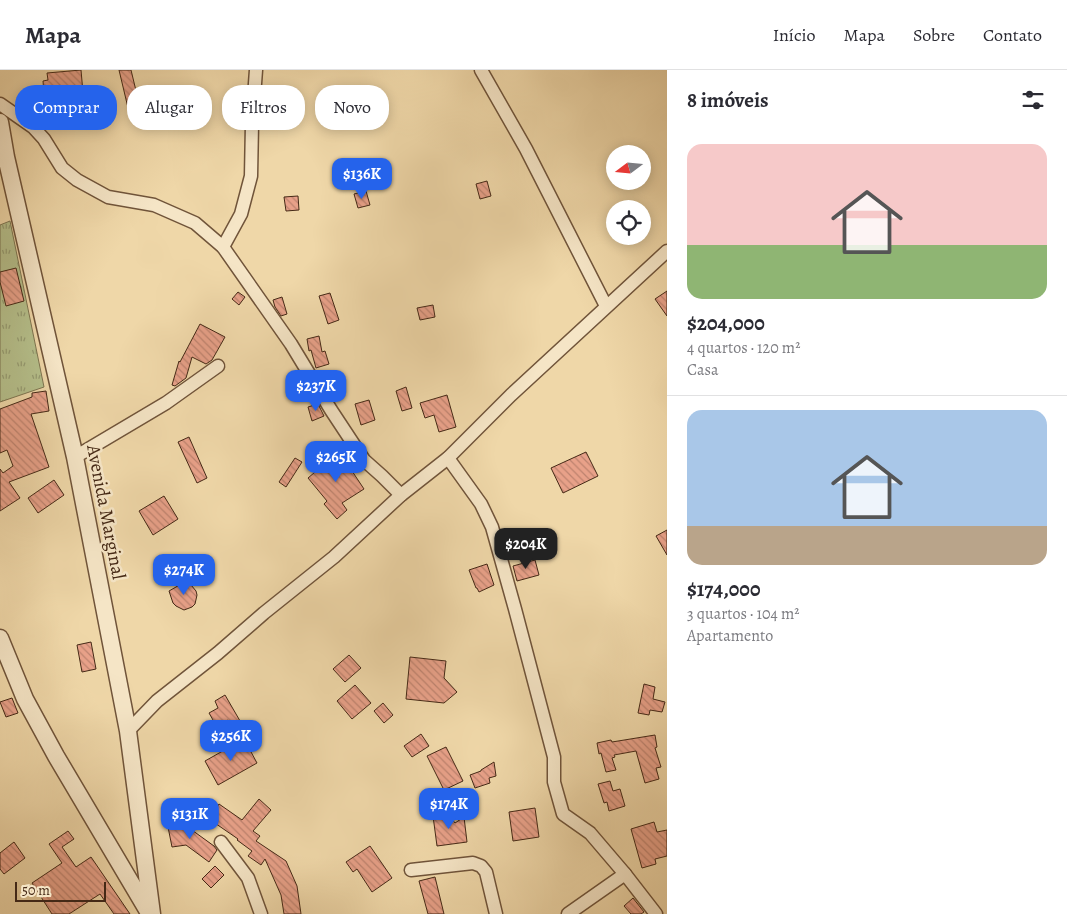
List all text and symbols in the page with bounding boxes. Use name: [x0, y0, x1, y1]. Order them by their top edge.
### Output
text: Mapa: [25, 19, 81, 51]
text: Início: [773, 23, 816, 47]
text: Mapa: [844, 23, 885, 47]
text: Sobre: [913, 23, 955, 47]
text: Contato: [983, 23, 1042, 47]
chip: Comprar: [15, 85, 117, 130]
chip: Alugar: [127, 85, 212, 130]
chip: Filtros: [222, 85, 305, 130]
chip: Novo: [315, 85, 389, 130]
text: 8 imóveis: [687, 86, 769, 114]
icon: filters: [1019, 86, 1047, 114]
north arrow: [606, 145, 651, 190]
map controls: [606, 145, 651, 245]
pin: $136K: [327, 158, 397, 200]
text: $136K: [343, 163, 381, 185]
icon: home: [822, 177, 912, 267]
button: locate: [606, 200, 651, 245]
text: $204,000: [687, 309, 765, 337]
text: 4 quartos · 120 m²: [687, 337, 800, 359]
text: Casa: [687, 359, 718, 381]
pin: $237K: [281, 370, 351, 412]
text: $237K: [296, 375, 336, 397]
pin: $265K: [301, 440, 371, 483]
street label: Avenida Marginal: [80, 441, 132, 582]
icon: home: [822, 442, 912, 532]
text: $265K: [316, 446, 356, 468]
pin: $204K: [491, 528, 561, 570]
text: $204K: [505, 533, 547, 555]
pin: $274K: [149, 554, 219, 596]
text: $274K: [164, 559, 204, 581]
text: $174,000: [687, 575, 760, 603]
text: 3 quartos · 104 m²: [687, 603, 800, 625]
text: Apartamento: [687, 625, 773, 647]
pin: $256K: [196, 720, 266, 762]
text: $256K: [211, 725, 251, 747]
pin: $174K: [414, 788, 484, 830]
text: $174K: [430, 793, 468, 815]
pin: $131K: [155, 798, 225, 840]
text: $131K: [172, 803, 208, 825]
scale bar: [15, 879, 106, 902]
text: 50 m: [22, 881, 50, 900]

